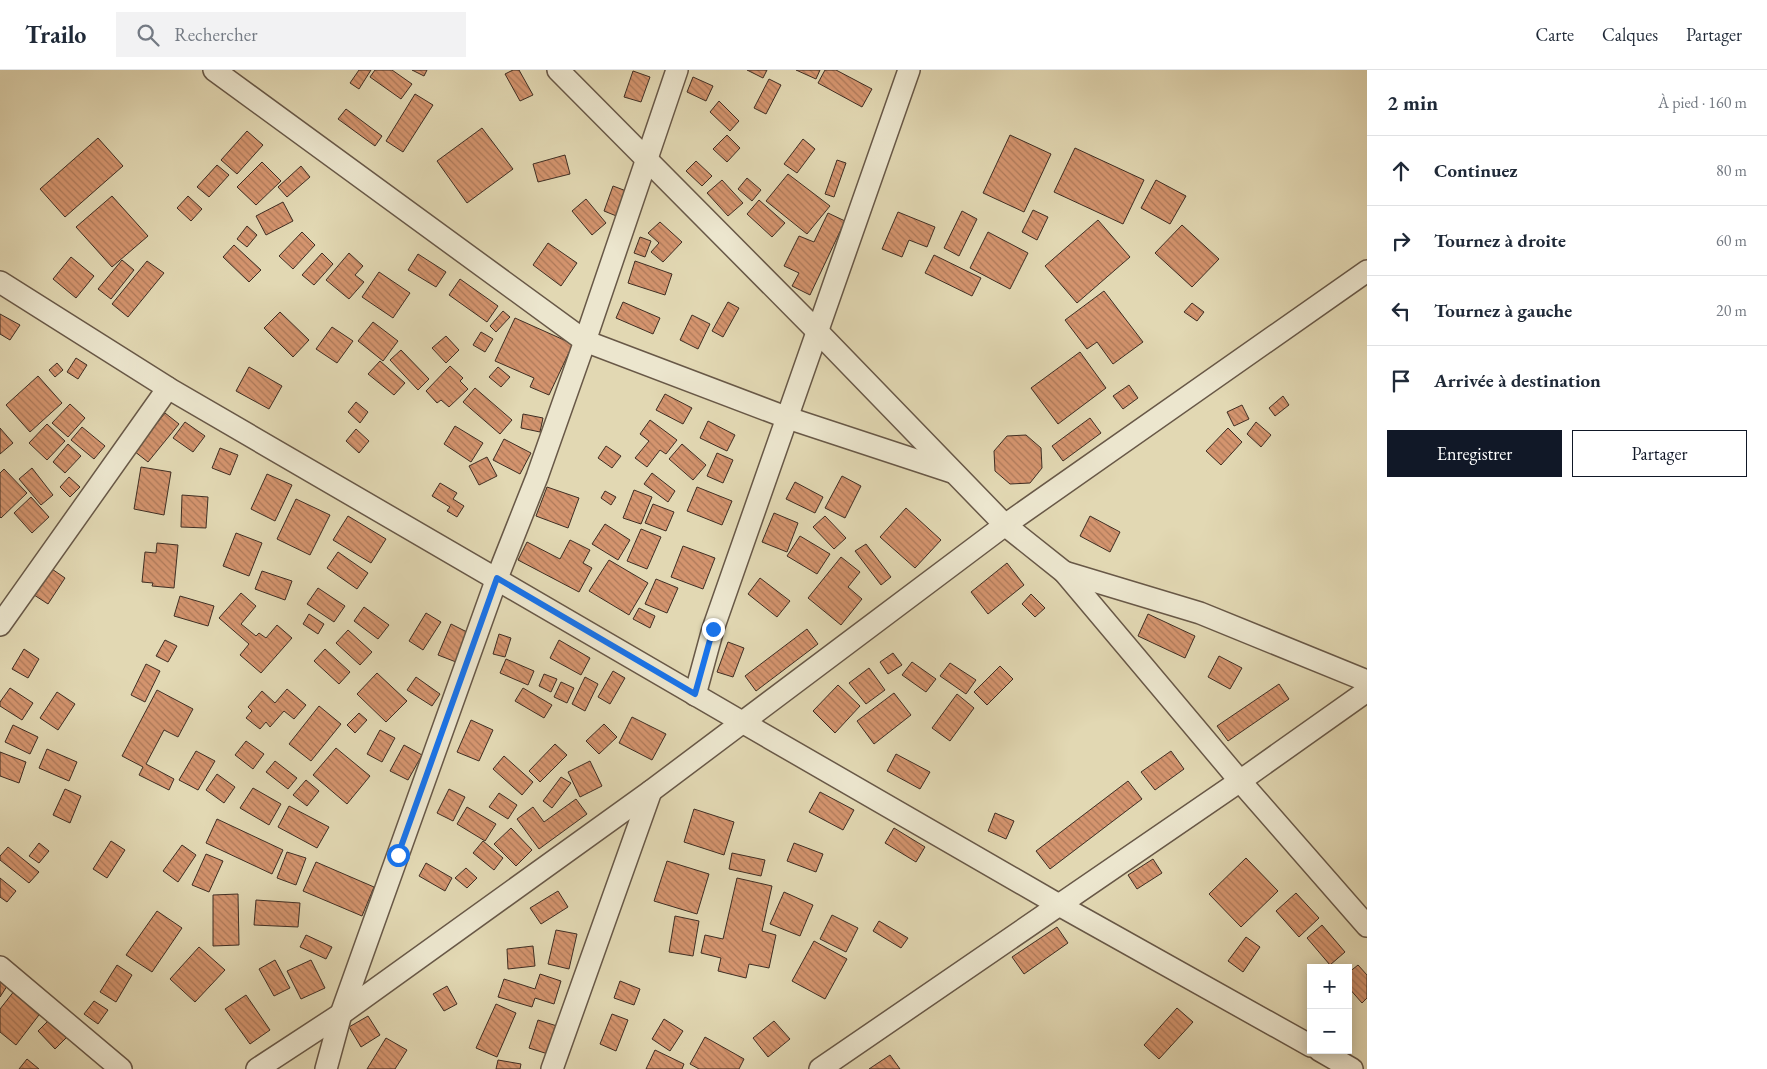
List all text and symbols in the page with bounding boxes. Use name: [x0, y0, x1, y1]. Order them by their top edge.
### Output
search box: [116, 12, 466, 57]
text: Trailo: [25, 19, 86, 50]
icon: search: [134, 21, 162, 49]
text: Rechercher: [174, 22, 258, 47]
text: Carte: [1535, 23, 1574, 46]
text: Calques: [1602, 23, 1658, 46]
text: Partager: [1686, 23, 1742, 46]
text: 2 min: [1387, 89, 1438, 116]
text: À pied · 160 m: [1658, 92, 1747, 113]
icon: ahead: [1387, 157, 1415, 185]
text: Continuez: [1434, 158, 1518, 183]
text: 80 m: [1716, 160, 1747, 181]
icon: right: [1387, 227, 1415, 255]
text: Tournez à droite: [1434, 228, 1566, 253]
text: 60 m: [1716, 230, 1747, 251]
icon: left: [1387, 297, 1415, 325]
text: Tournez à gauche: [1434, 298, 1572, 323]
text: 20 m: [1716, 300, 1747, 321]
icon: arrive: [1387, 367, 1415, 395]
text: Arrivée à destination: [1434, 368, 1601, 393]
button: Enregistrer: [1387, 430, 1562, 477]
button: Partager: [1572, 430, 1747, 477]
route end: [702, 618, 725, 641]
route start: [387, 844, 410, 867]
map controls: [1307, 964, 1352, 1054]
button: +: [1307, 964, 1352, 1009]
button: −: [1307, 1009, 1352, 1054]

